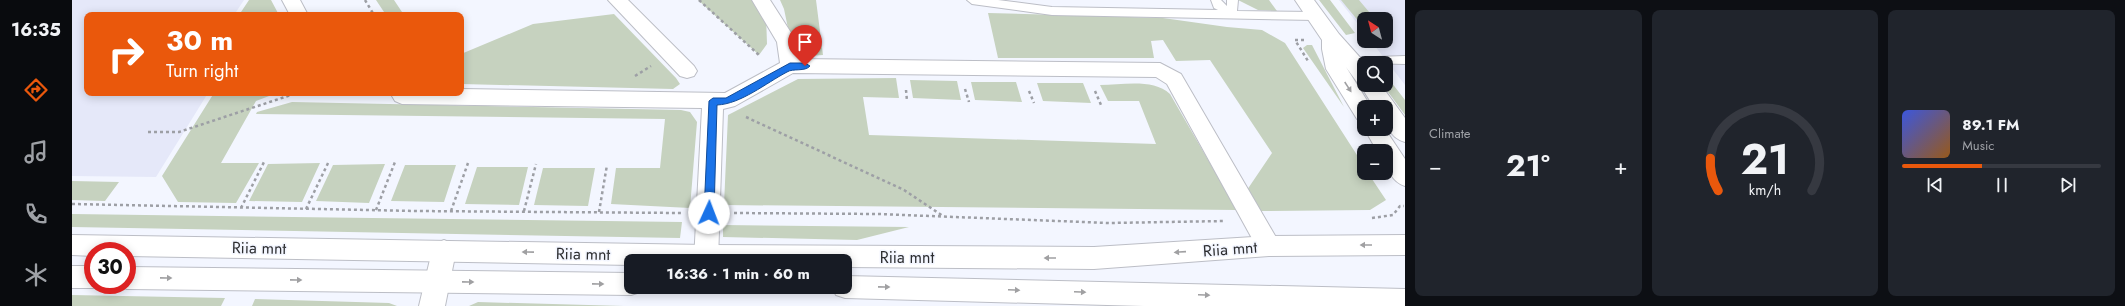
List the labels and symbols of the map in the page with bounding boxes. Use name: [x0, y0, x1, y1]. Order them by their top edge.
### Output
north arrow: [1357, 12, 1393, 48]
pin: [788, 25, 822, 66]
one-way arrow: [1344, 82, 1352, 92]
position arrow: [688, 192, 730, 234]
street label: Riia mnt: [232, 236, 287, 260]
street label: Riia mnt: [1202, 236, 1258, 262]
speed limit sign: 30: [84, 242, 136, 294]
street label: Riia mnt: [556, 242, 611, 266]
one-way arrow: [1359, 242, 1372, 248]
street label: Riia mnt: [880, 246, 934, 269]
one-way arrow: [522, 249, 534, 256]
one-way arrow: [1174, 249, 1186, 256]
one-way arrow: [1043, 255, 1056, 261]
one-way arrow: [160, 275, 173, 281]
one-way arrow: [290, 277, 303, 283]
one-way arrow: [462, 279, 475, 285]
one-way arrow: [592, 281, 605, 287]
one-way arrow: [878, 284, 891, 290]
one-way arrow: [1008, 287, 1021, 293]
one-way arrow: [1074, 289, 1087, 295]
one-way arrow: [1198, 292, 1210, 299]

